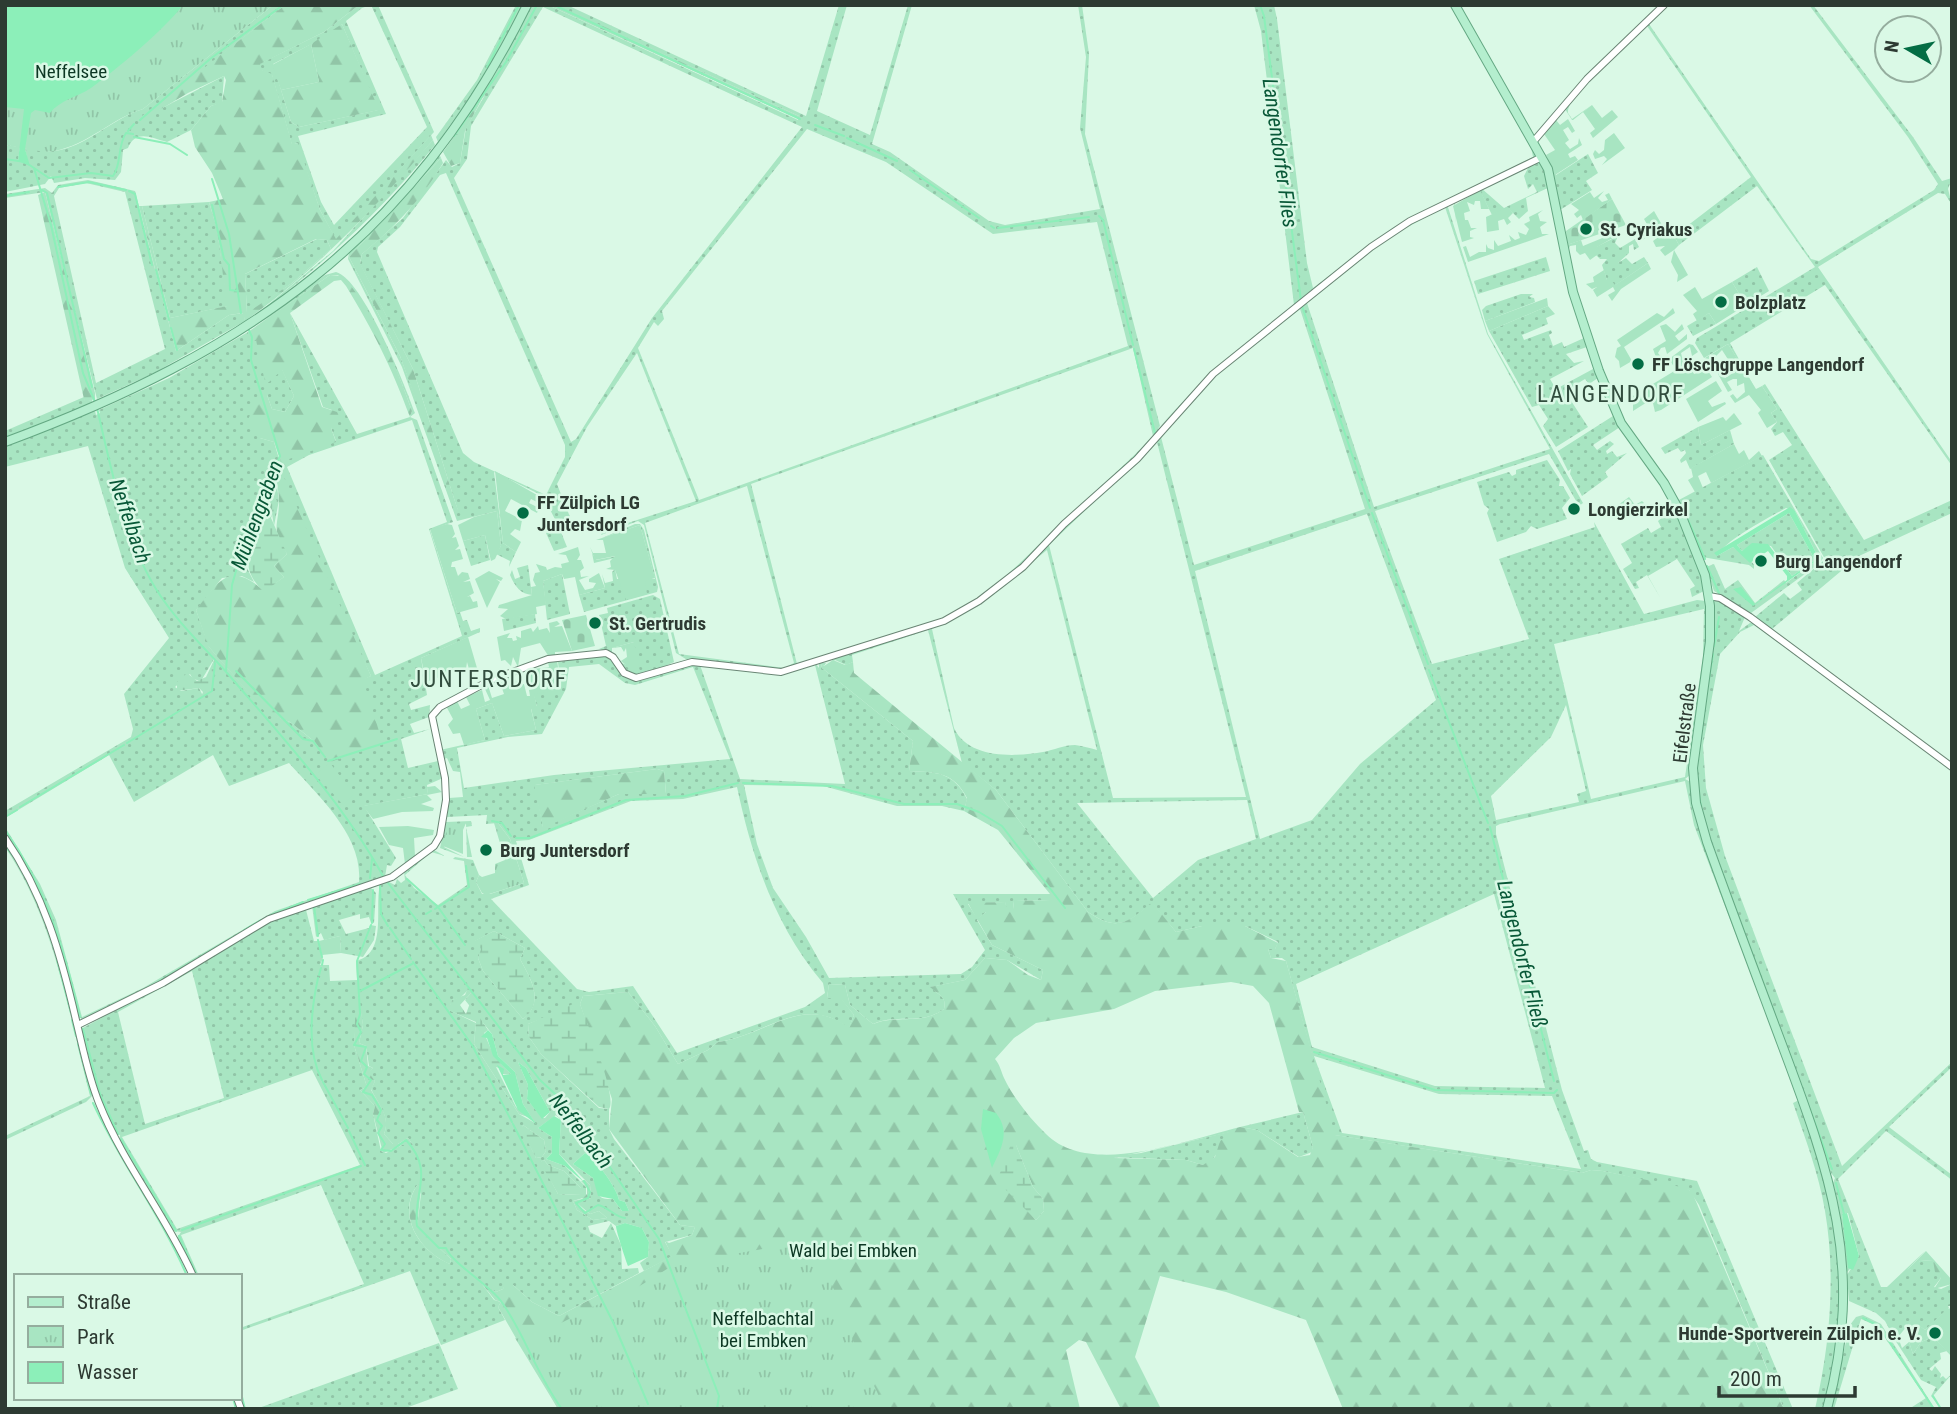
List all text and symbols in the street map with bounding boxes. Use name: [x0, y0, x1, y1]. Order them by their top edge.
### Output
north arrow: [1873, 14, 1943, 84]
text: N: [1879, 39, 1904, 54]
park label: Neffelsee: [35, 60, 107, 83]
water label: Langendorfer Flies: [1258, 77, 1302, 229]
place label: St. Cyriakus: [1600, 218, 1692, 241]
marker: St. Cyriakus: [1578, 221, 1594, 237]
place label: Bolzplatz: [1735, 291, 1806, 314]
marker: Bolzplatz: [1713, 294, 1729, 310]
place label: FF Löschgruppe Langendorf: [1652, 353, 1865, 376]
marker: FF Löschgruppe Langendorf: [1630, 356, 1646, 372]
district label: LANGENDORF: [1537, 381, 1685, 408]
water label: Mühlengraben: [226, 457, 288, 573]
water label: Neffelbach: [104, 475, 156, 567]
place label: FF Zülpich LG Juntersdorf: [537, 491, 640, 536]
place label: Longierzirkel: [1588, 498, 1688, 521]
marker: Longierzirkel: [1566, 501, 1582, 517]
marker: FF Zülpich LG Juntersdorf: [515, 505, 531, 521]
place label: Burg Langendorf: [1775, 550, 1903, 573]
marker: Burg Langendorf: [1753, 553, 1769, 569]
place label: St. Gertrudis: [609, 612, 706, 635]
marker: St. Gertrudis: [587, 615, 603, 631]
district label: JUNTERSDORF: [410, 666, 568, 693]
street label: Eifelstraße: [1668, 682, 1701, 764]
place label: Burg Juntersdorf: [500, 839, 630, 862]
marker: Burg Juntersdorf: [478, 842, 494, 858]
water label: Langendorfer Fließ: [1492, 878, 1552, 1030]
water label: Neffelbach: [544, 1089, 618, 1173]
park label: Wald bei Embken: [789, 1239, 917, 1262]
legend: [14, 1274, 242, 1400]
text: Straße: [77, 1290, 131, 1314]
park label: Neffelbachtal bei Embken: [712, 1307, 814, 1352]
place label: Hunde-Sportverein Zülpich e. V.: [1678, 1322, 1921, 1345]
text: Park: [77, 1325, 115, 1349]
marker: Hunde-Sportverein Zülpich e. V.: [1927, 1325, 1943, 1341]
scale bar: [1719, 1354, 1856, 1398]
text: Wasser: [77, 1360, 138, 1384]
text: 200 m: [1730, 1367, 1782, 1391]

